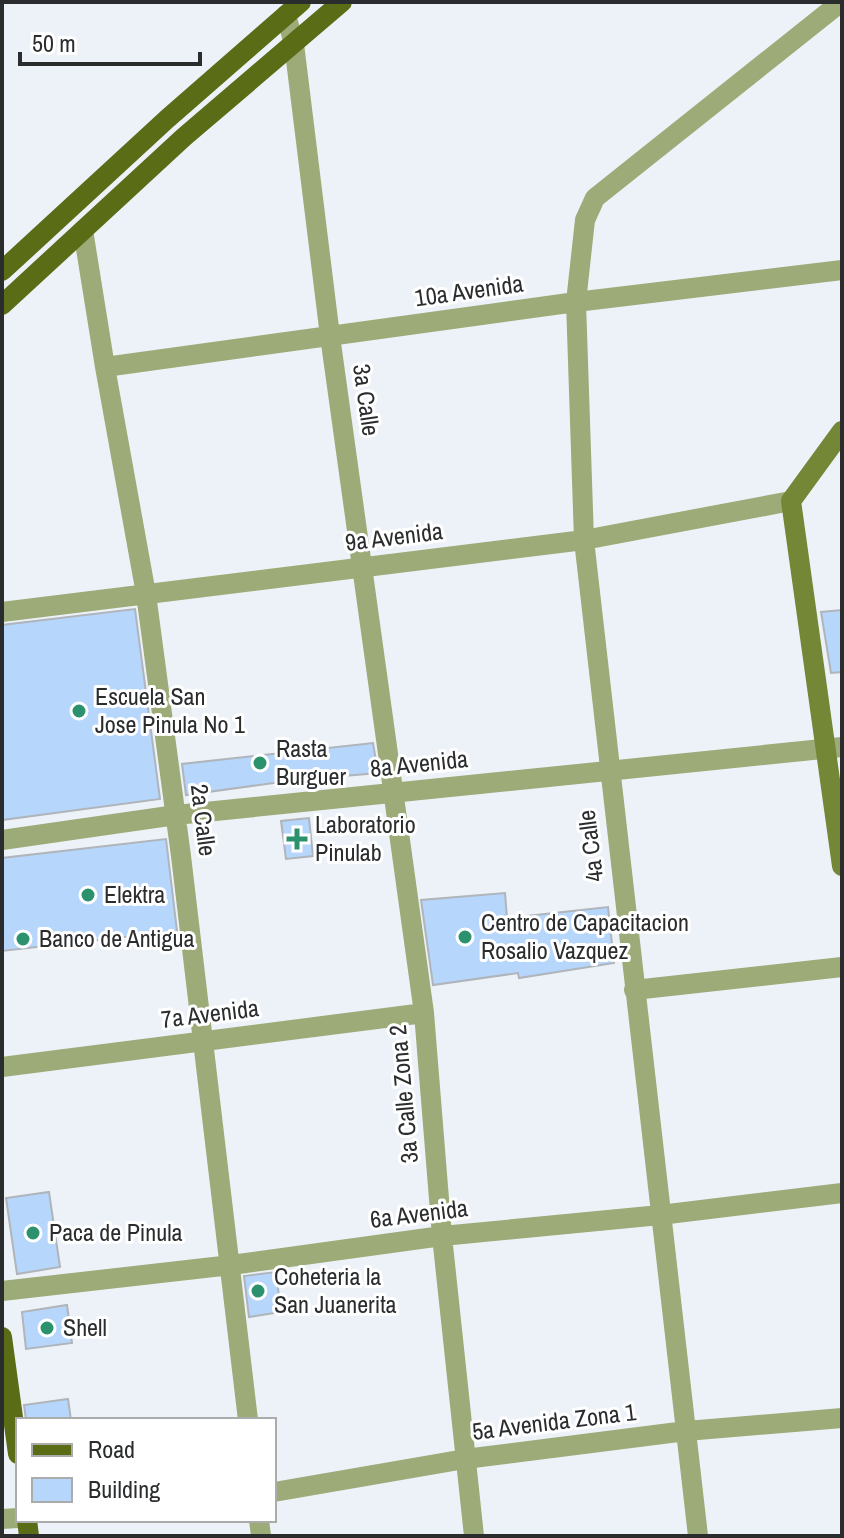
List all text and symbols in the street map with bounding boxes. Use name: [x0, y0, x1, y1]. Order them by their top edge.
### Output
scale bar: [20, 16, 200, 66]
text: 50 m: [32, 27, 76, 59]
street label: 10a Avenida: [413, 267, 525, 313]
street label: 3a Calle: [346, 362, 388, 438]
street label: 9a Avenida: [343, 514, 445, 558]
place label: Escuela San Jose Pinula No 1: [95, 680, 245, 740]
marker: Escuela San Jose Pinula No 1: [70, 702, 88, 720]
place label: Rasta Burguer: [276, 732, 346, 792]
street label: 8a Avenida: [368, 742, 469, 784]
marker: Rasta Burguer: [251, 754, 269, 772]
street label: 2a Calle: [184, 782, 224, 858]
place label: Laboratorio Pinulab: [315, 808, 416, 868]
street label: 4a Calle: [570, 808, 610, 884]
marker: Laboratorio Pinulab: [286, 828, 308, 850]
place label: Elektra: [104, 878, 165, 910]
marker: Elektra: [79, 886, 97, 904]
place label: Centro de Capacitacion Rosalio Vazquez: [481, 906, 689, 966]
place label: Banco de Antigua: [39, 922, 194, 954]
marker: Centro de Capacitacion Rosalio Vazquez: [456, 928, 474, 946]
marker: Banco de Antigua: [14, 930, 32, 948]
street label: 7a Avenida: [159, 991, 261, 1035]
street label: 3a Calle Zona 2: [381, 1023, 425, 1165]
street label: 6a Avenida: [368, 1191, 470, 1235]
place label: Paca de Pinula: [49, 1216, 183, 1248]
marker: Paca de Pinula: [24, 1224, 42, 1242]
place label: Coheteria la San Juanerita: [274, 1260, 397, 1320]
marker: Coheteria la San Juanerita: [249, 1282, 267, 1300]
place label: Shell: [63, 1311, 107, 1343]
marker: Shell: [38, 1319, 56, 1337]
street label: 5a Avenida Zona 1: [470, 1395, 638, 1447]
legend: [16, 1418, 276, 1522]
text: Road: [88, 1433, 135, 1465]
text: Building: [88, 1473, 160, 1505]

